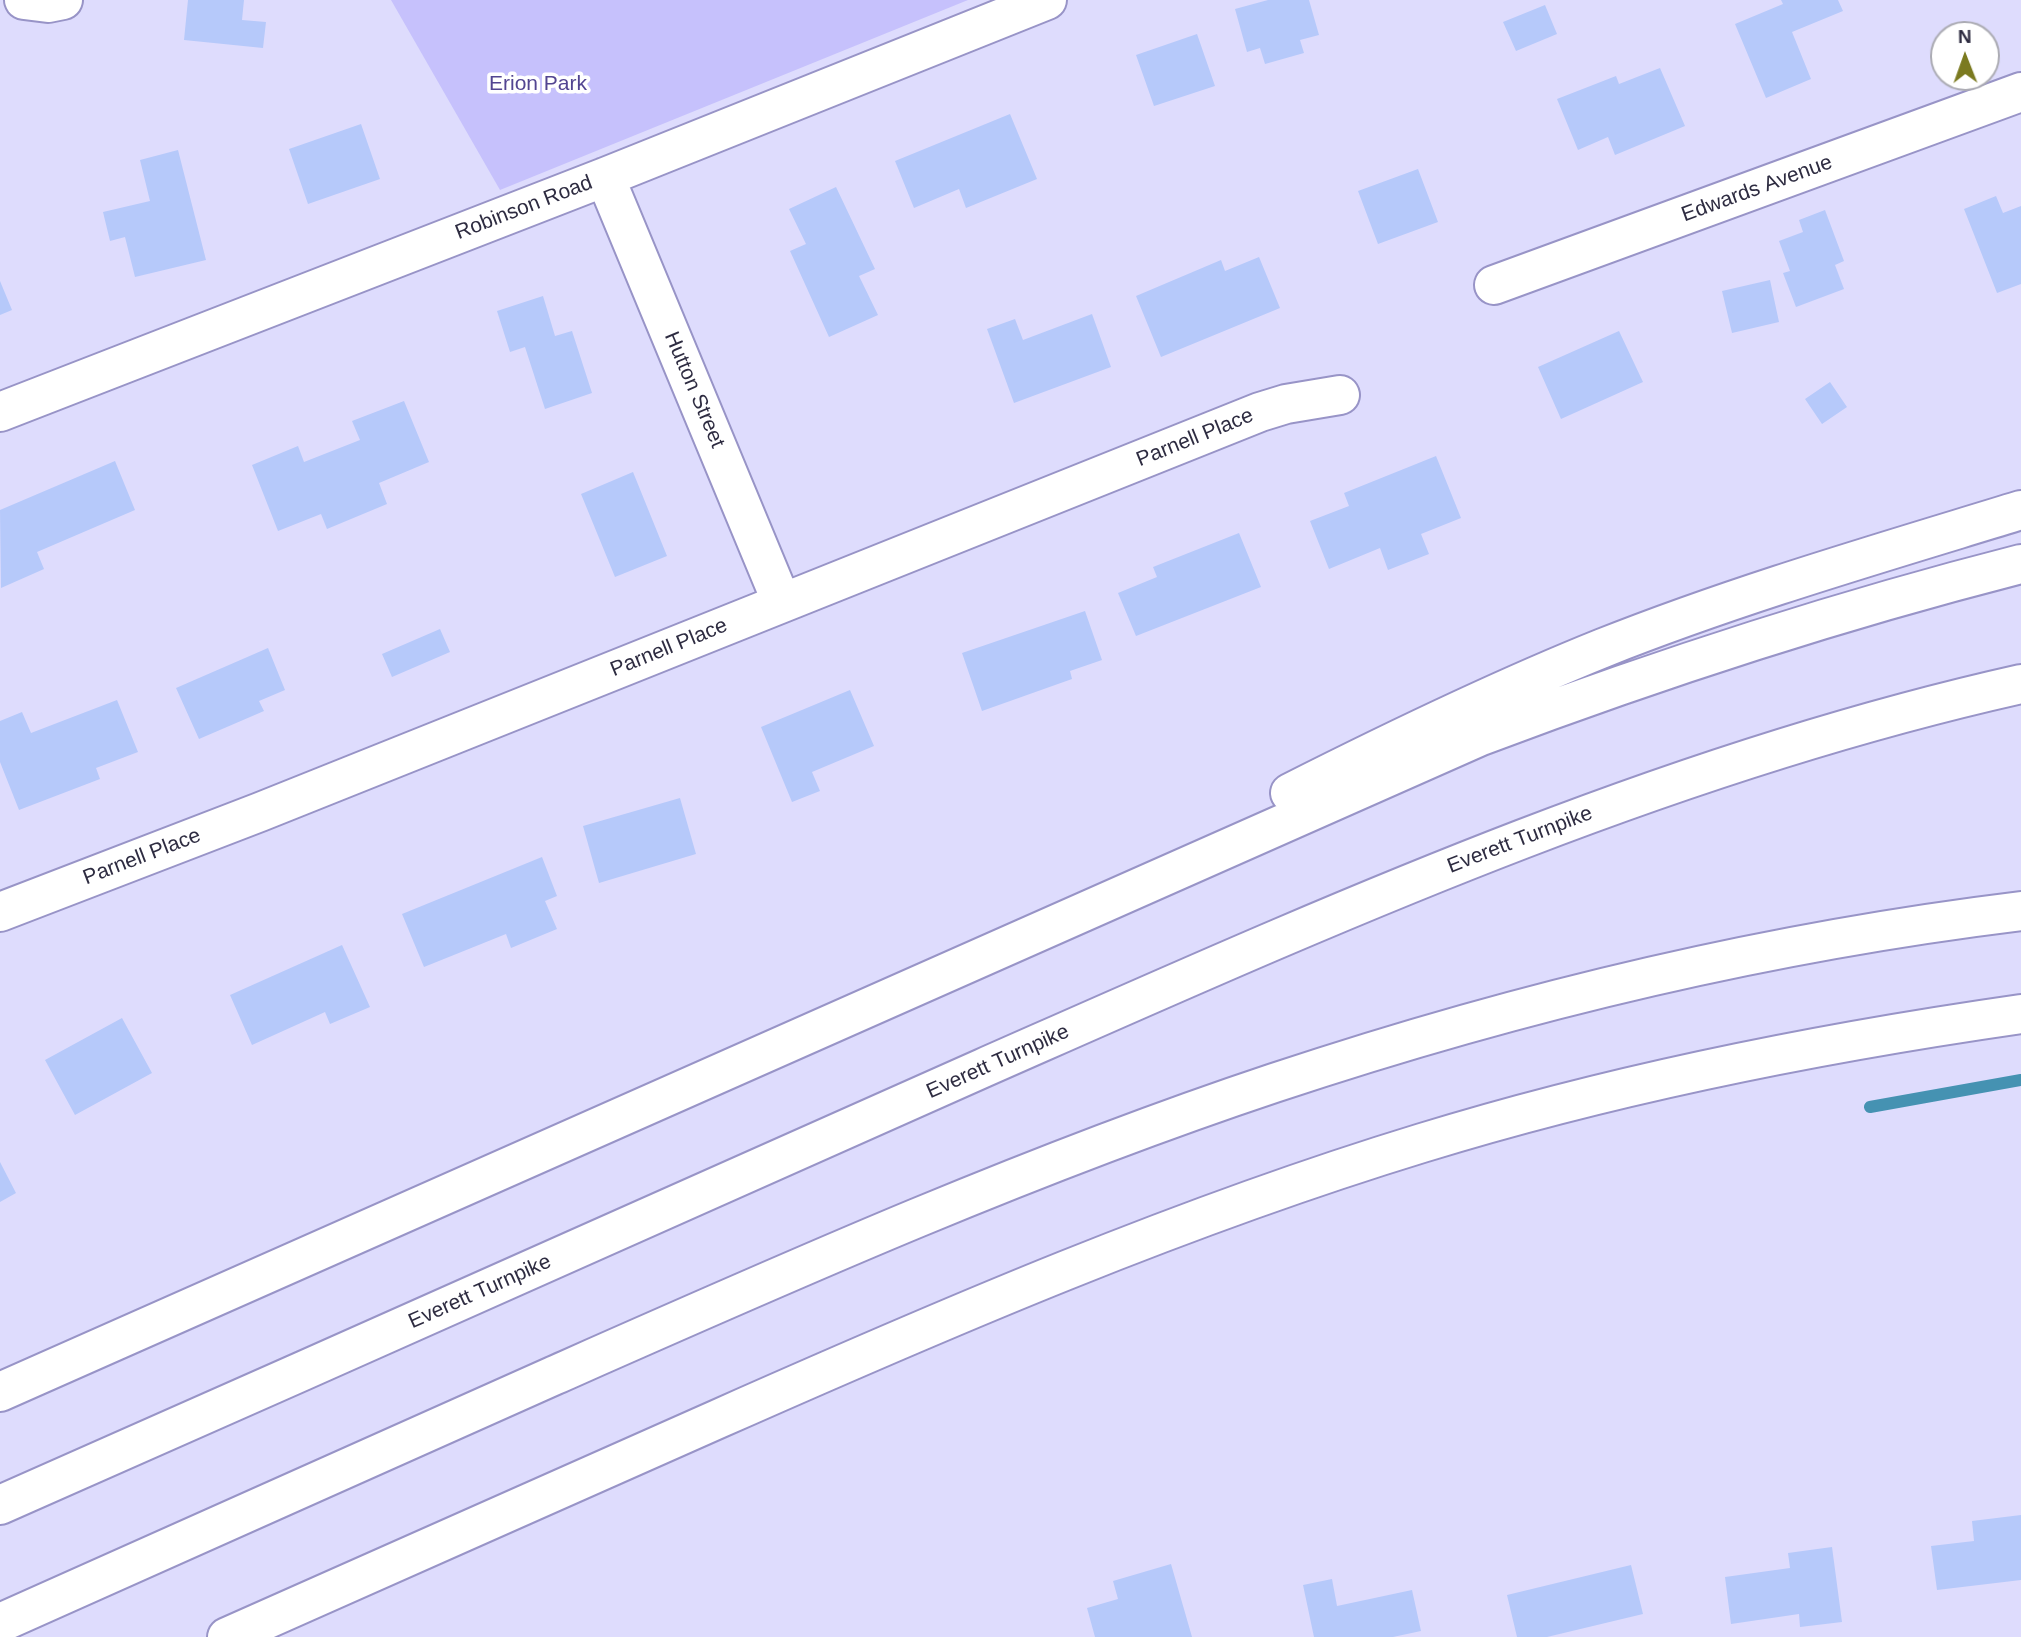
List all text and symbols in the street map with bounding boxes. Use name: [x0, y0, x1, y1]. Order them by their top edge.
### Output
north arrow: [1930, 21, 2000, 91]
text: N: [1958, 26, 1972, 47]
park label: Erion Park: [489, 71, 587, 97]
street label: Edwards Avenue: [1678, 150, 1836, 228]
street label: Robinson Road: [452, 170, 596, 246]
street label: Hutton Street: [658, 328, 730, 452]
street label: Parnell Place: [1133, 403, 1257, 473]
street label: Parnell Place: [607, 613, 731, 683]
street label: Everett Turnpike: [1444, 801, 1596, 879]
street label: Parnell Place: [80, 823, 204, 891]
street label: Everett Turnpike: [923, 1019, 1073, 1105]
street label: Everett Turnpike: [405, 1249, 555, 1335]

